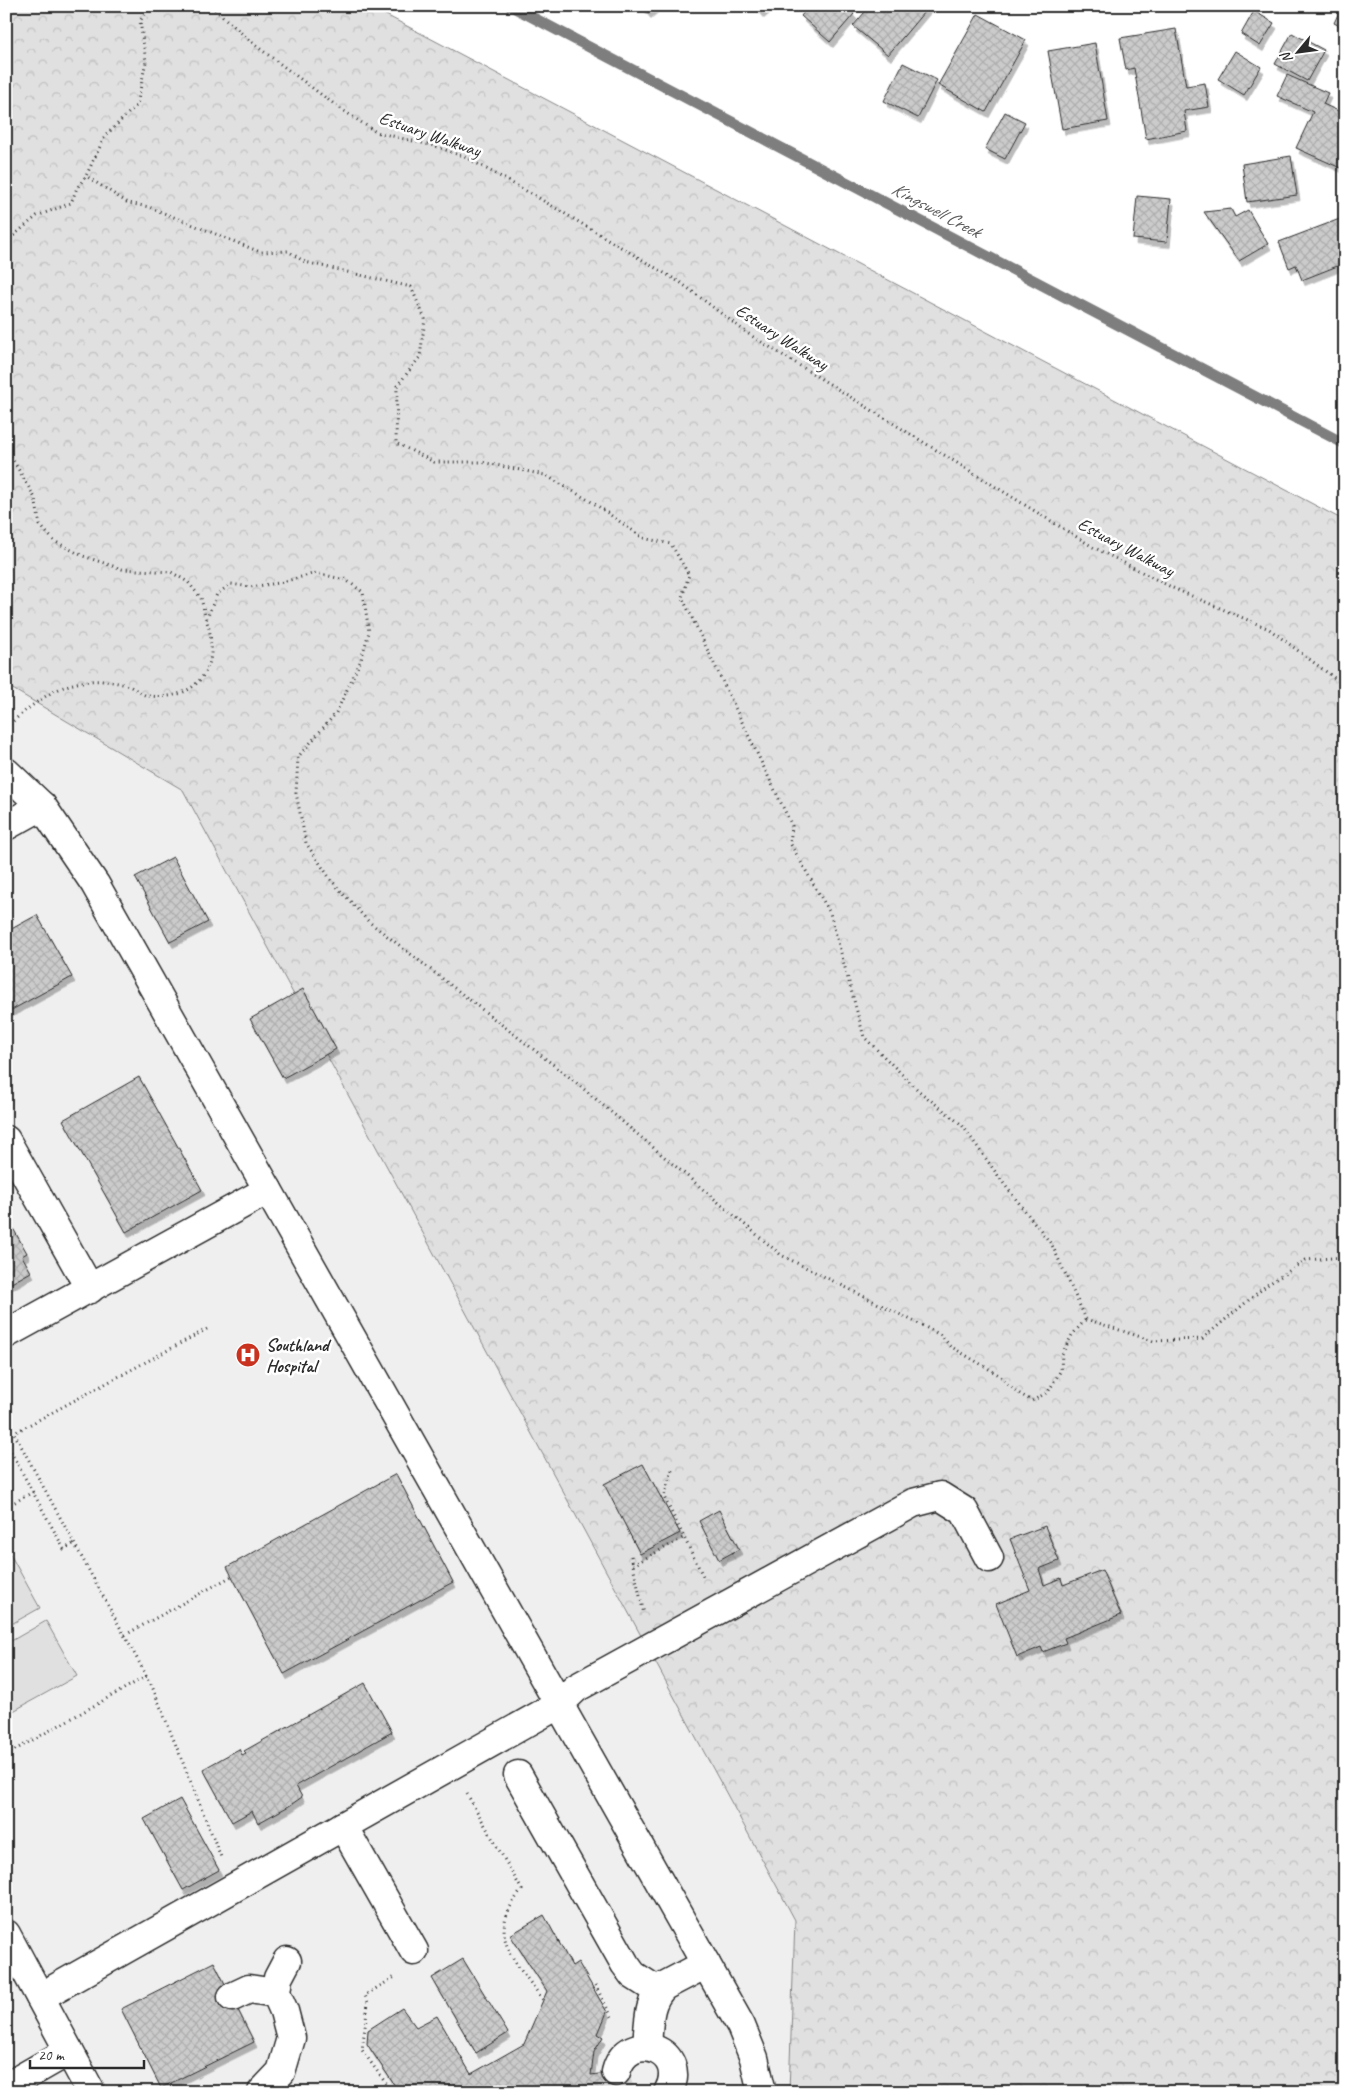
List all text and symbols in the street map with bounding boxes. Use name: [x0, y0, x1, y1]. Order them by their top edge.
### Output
north arrow: [1274, 28, 1324, 78]
text: N: [1276, 48, 1297, 66]
street label: Estuary Walkway: [376, 106, 485, 162]
water label: Kingswell Creek: [888, 177, 987, 245]
street label: Estuary Walkway: [732, 299, 834, 376]
street label: Estuary Walkway: [1074, 512, 1179, 582]
place label: Southland Hospital: [266, 1334, 332, 1377]
hospital icon: Southland Hospital: [235, 1342, 261, 1368]
scale bar: [30, 2038, 144, 2070]
text: 20 m: [38, 2046, 65, 2065]

